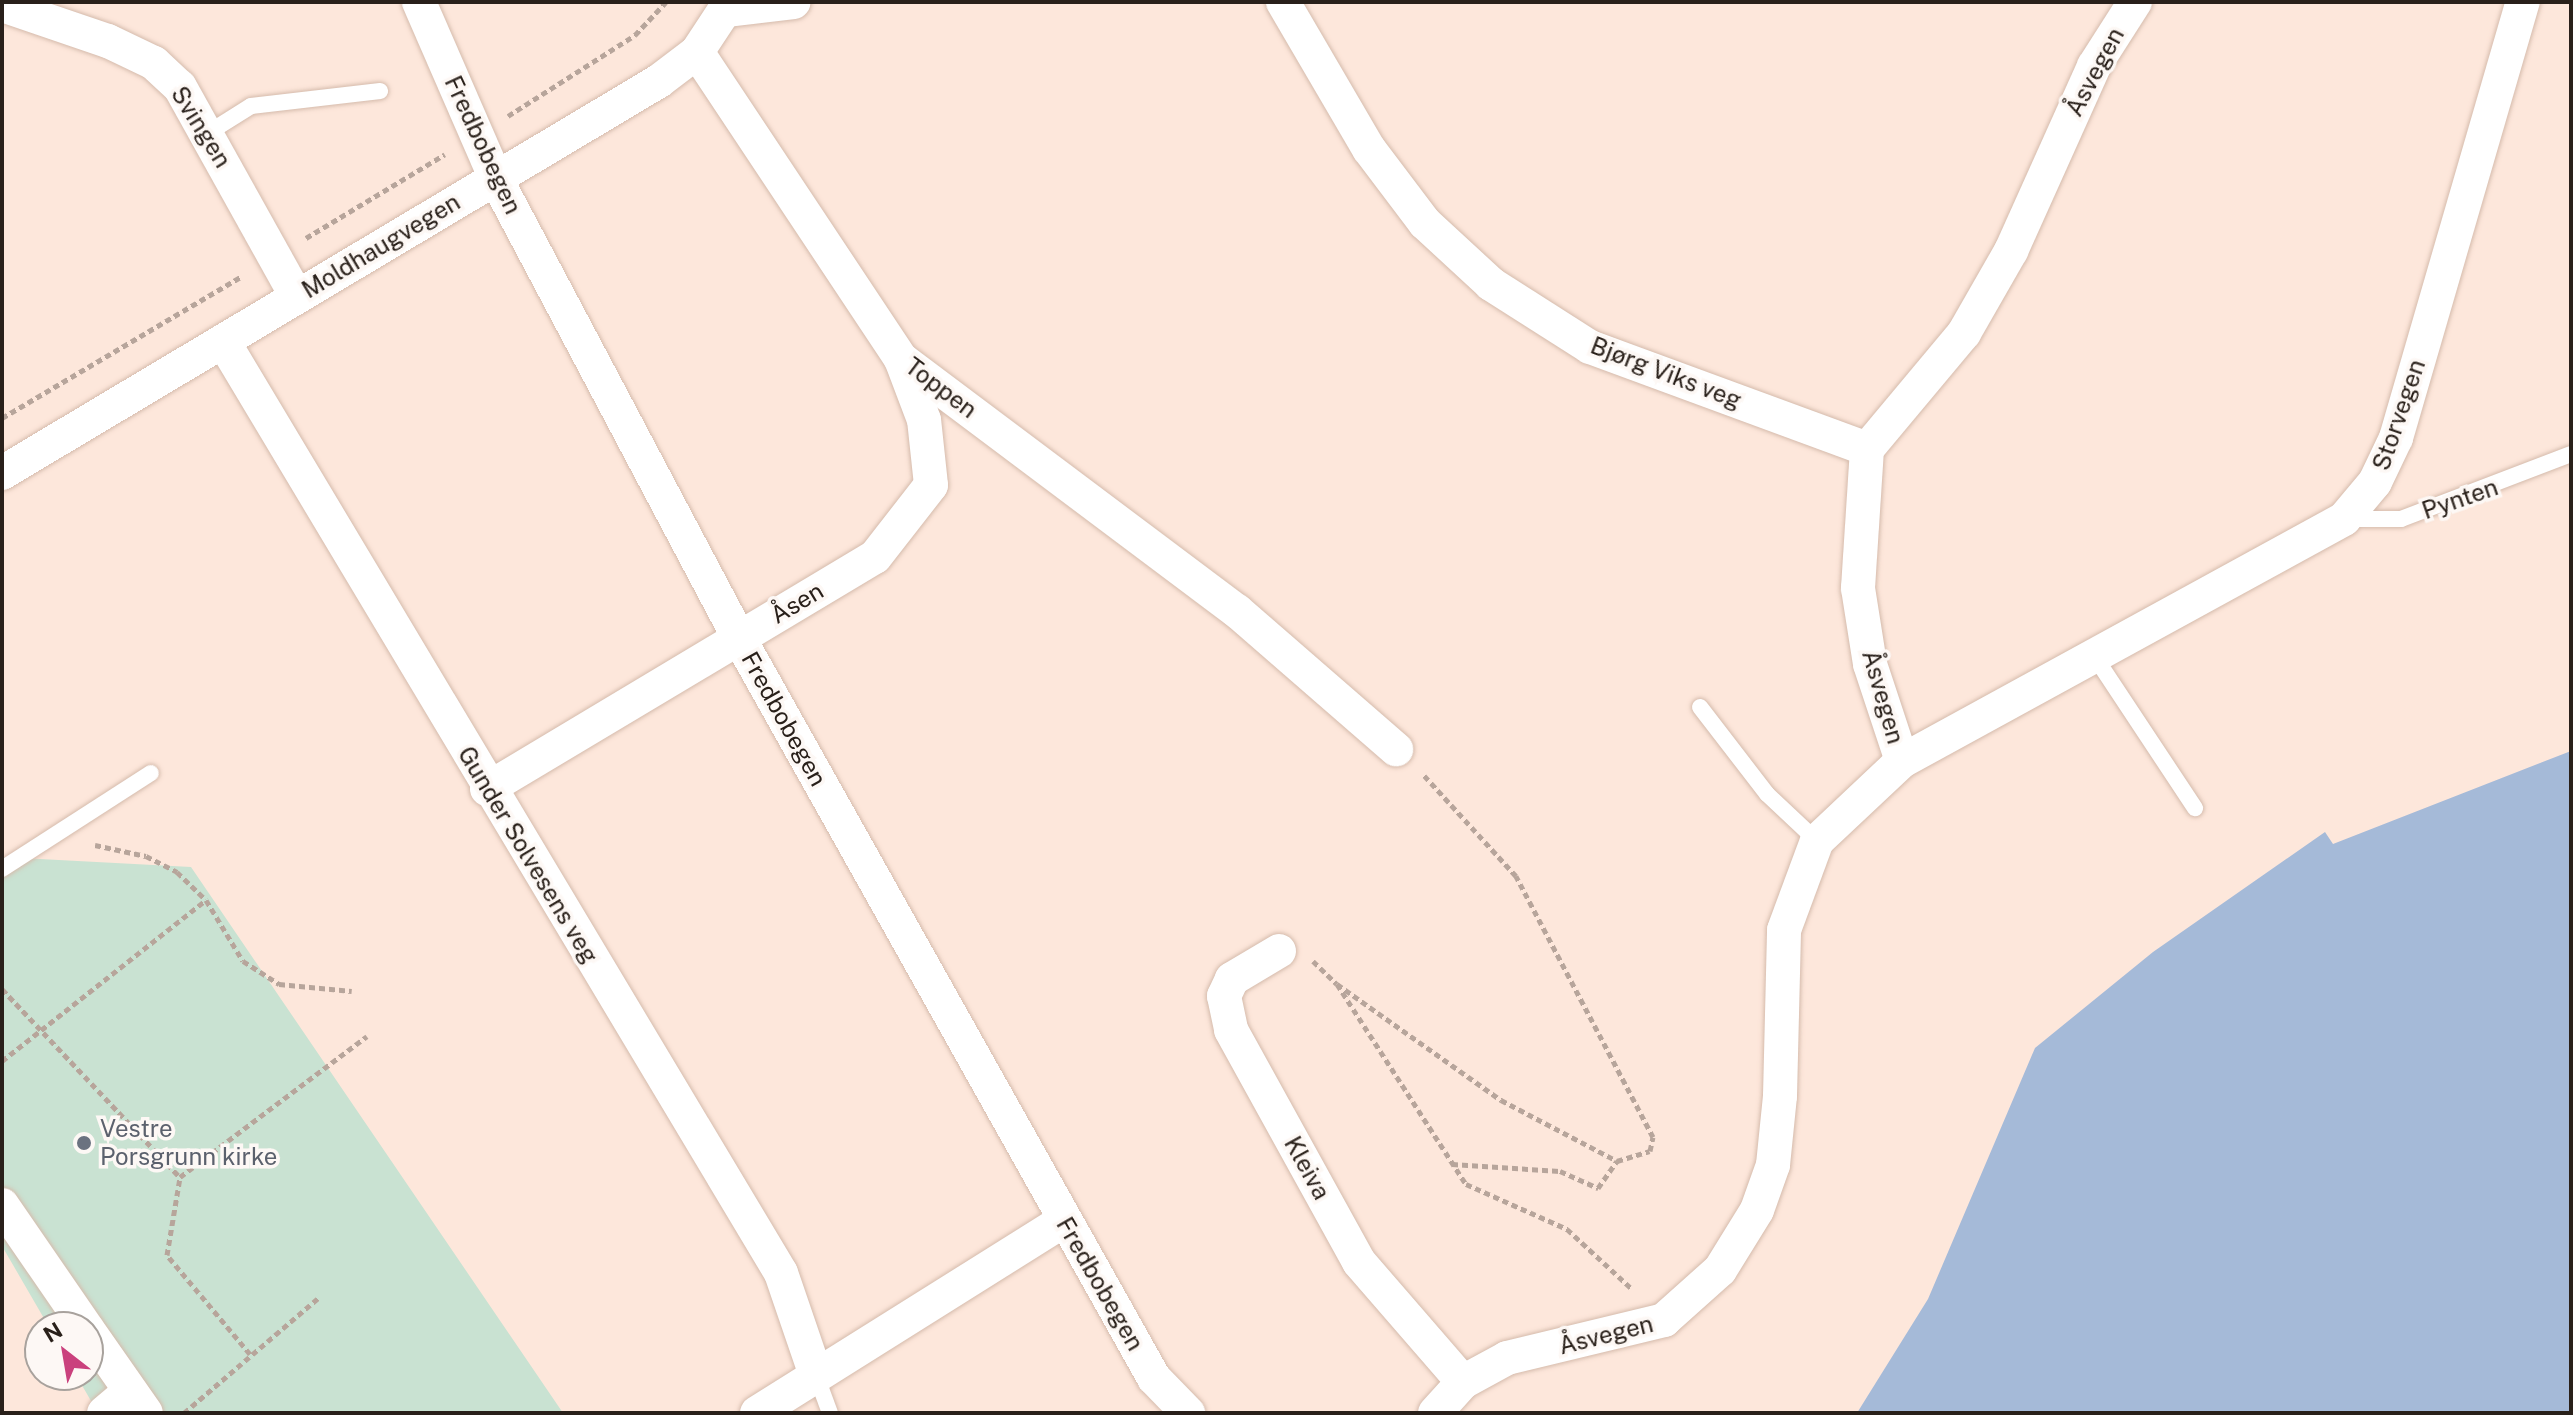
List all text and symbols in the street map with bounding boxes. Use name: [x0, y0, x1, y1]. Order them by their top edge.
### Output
street label: Åsvegen: [2060, 23, 2130, 121]
street label: Fredbobegen: [438, 71, 528, 219]
street label: Svingen: [165, 81, 237, 173]
street label: Moldhaugvegen: [297, 188, 465, 304]
street label: Bjørg Viks veg: [1586, 331, 1746, 415]
street label: Toppen: [900, 352, 982, 424]
street label: Storvegen: [2367, 356, 2431, 474]
street label: Pynten: [2418, 473, 2502, 525]
street label: Åsen: [765, 576, 829, 630]
street label: Fredbobegen: [735, 647, 833, 791]
street label: Åsvegen: [1856, 647, 1910, 747]
street label: Gunder Solvesens veg: [452, 741, 604, 969]
place label: Vestre Porsgrunn kirke: [100, 1115, 277, 1171]
street label: Kleiva: [1278, 1131, 1336, 1205]
marker: Vestre Porsgrunn kirke: [75, 1134, 93, 1152]
street label: Fredbobegen: [1050, 1212, 1150, 1356]
street label: Åsvegen: [1556, 1309, 1656, 1361]
north arrow: [24, 1311, 104, 1391]
text: N: [39, 1317, 67, 1348]

